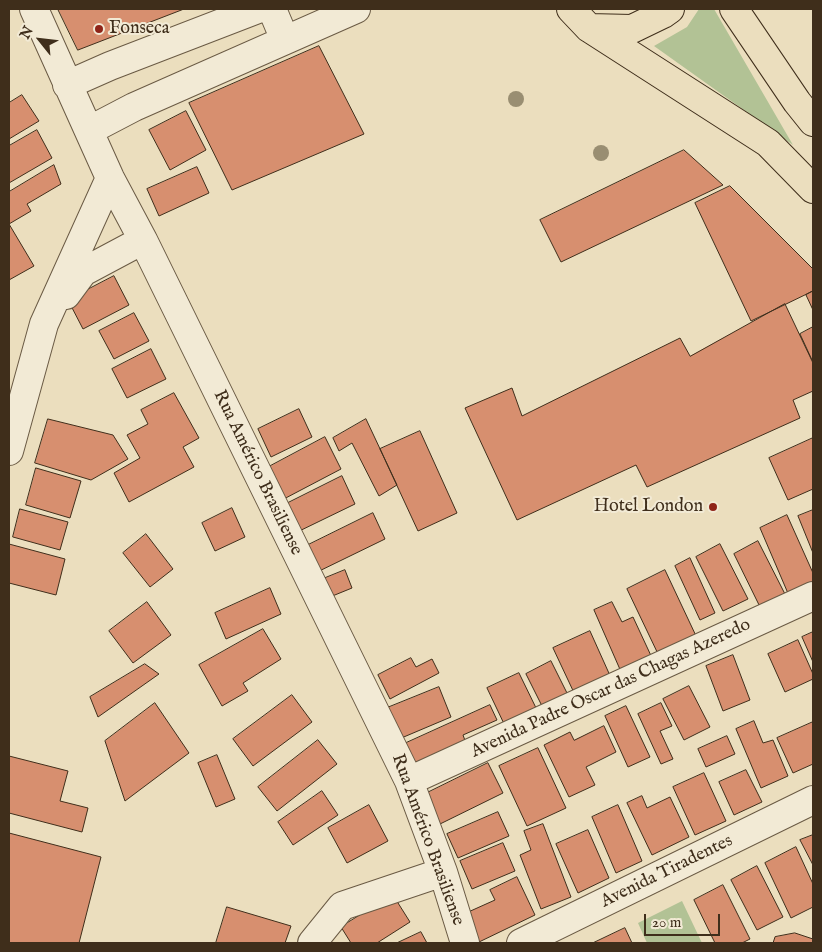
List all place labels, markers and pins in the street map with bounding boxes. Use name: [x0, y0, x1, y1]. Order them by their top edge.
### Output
place label: Fonseca: [109, 18, 170, 40]
marker: Fonseca: [93, 23, 105, 35]
place label: Hotel London: [594, 496, 703, 518]
marker: Hotel London: [707, 501, 719, 513]

